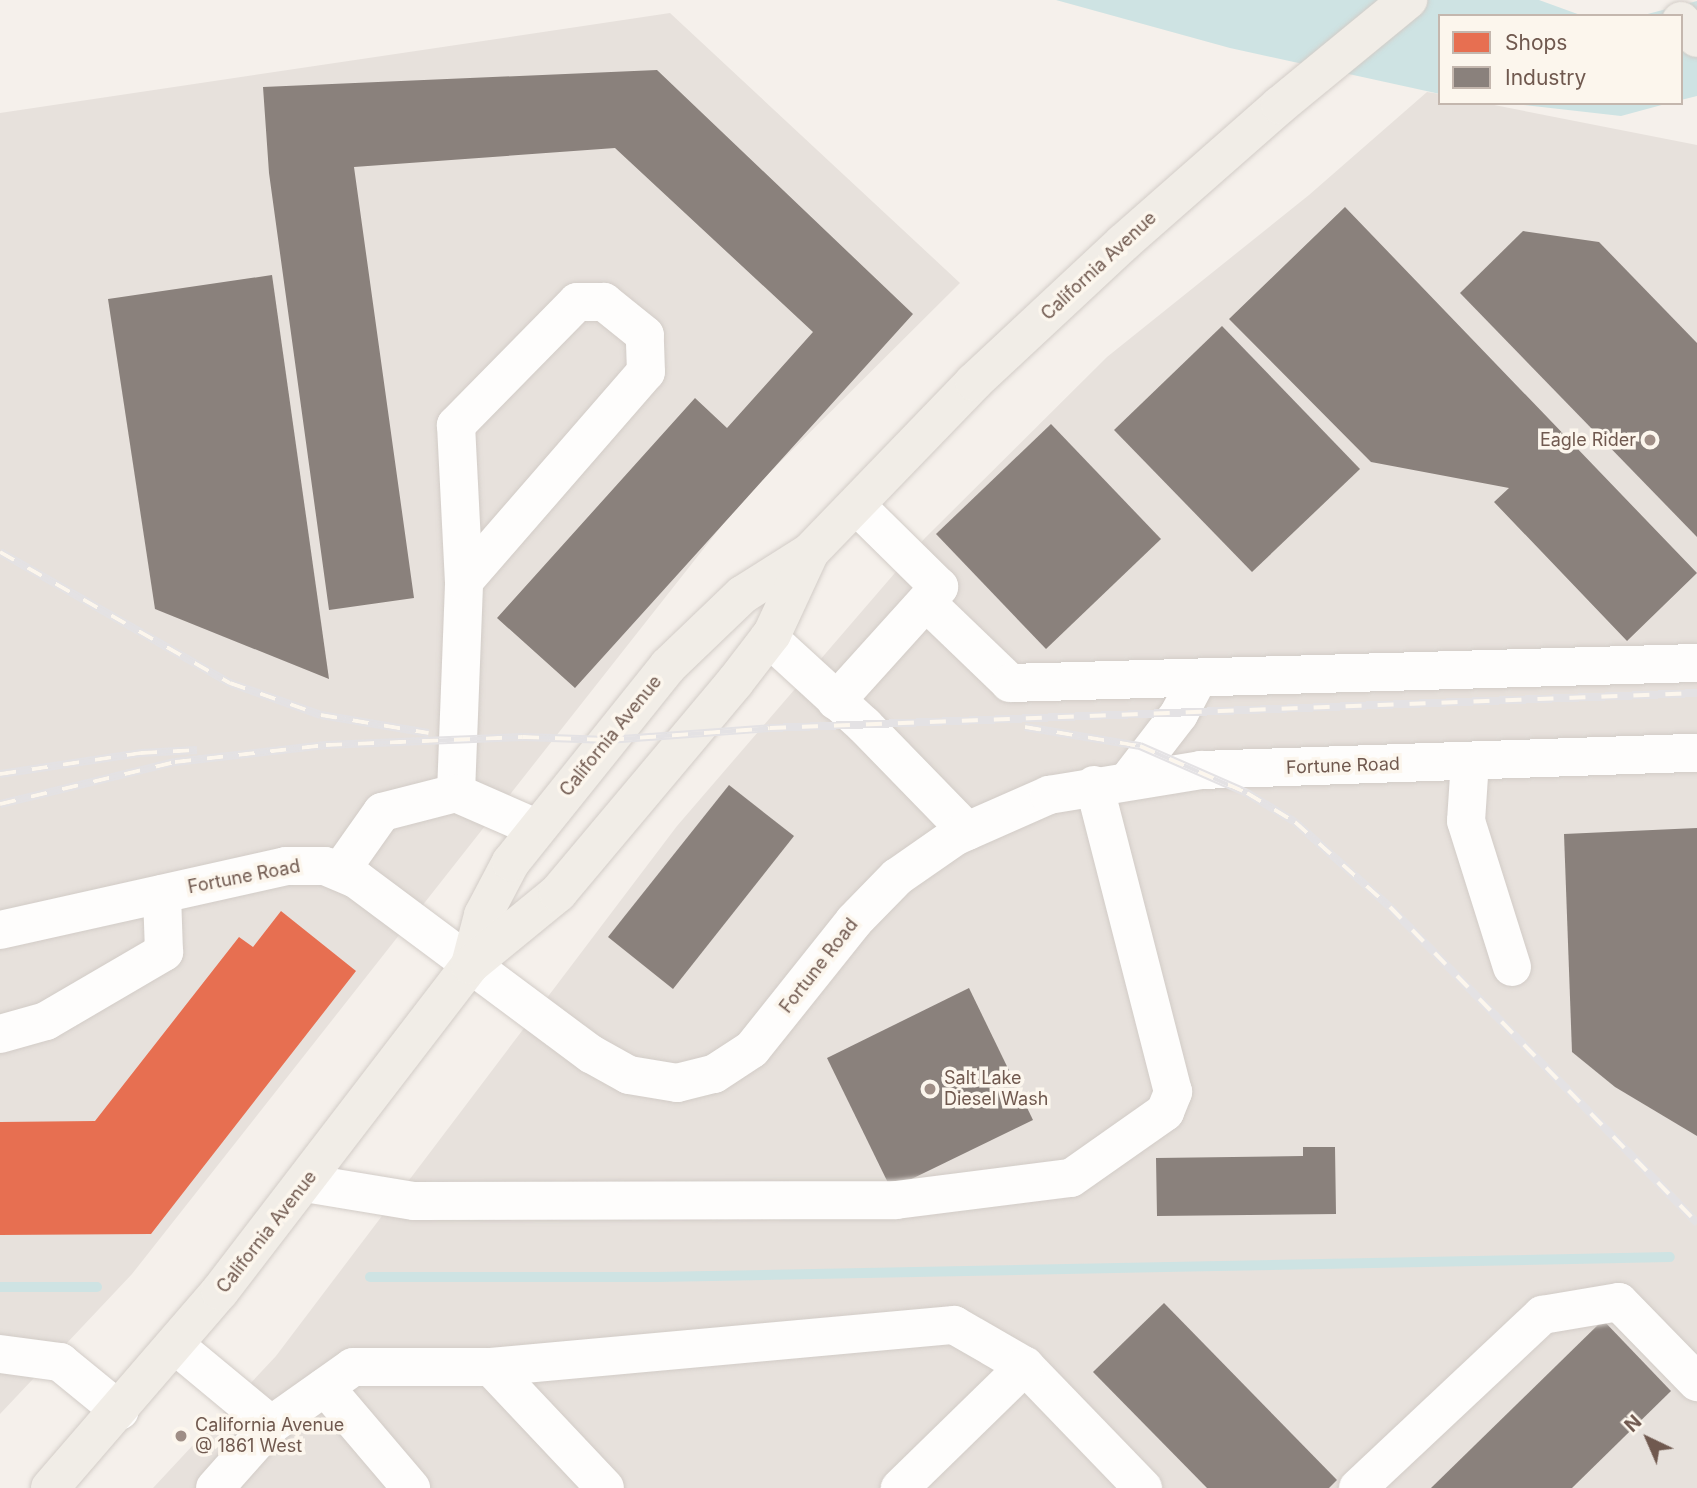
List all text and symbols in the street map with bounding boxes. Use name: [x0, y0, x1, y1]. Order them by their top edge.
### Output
legend: [1438, 14, 1683, 105]
text: Shops: [1505, 30, 1567, 55]
text: Industry: [1505, 65, 1586, 90]
street label: California Avenue: [1037, 207, 1161, 325]
place label: Eagle Rider: [1540, 429, 1636, 451]
marker: Eagle Rider: [1642, 432, 1658, 448]
street label: California Avenue: [556, 671, 666, 801]
street label: Fortune Road: [1286, 753, 1400, 779]
street label: Fortune Road: [186, 856, 302, 898]
street label: Fortune Road: [775, 914, 863, 1018]
place label: Salt Lake Diesel Wash: [944, 1068, 1048, 1110]
marker: Salt Lake Diesel Wash: [922, 1081, 938, 1097]
street label: California Avenue: [213, 1167, 321, 1297]
north arrow: [1613, 1404, 1683, 1474]
text: N: [1620, 1410, 1646, 1437]
place label: California Avenue @ 1861 West: [195, 1415, 344, 1458]
marker: California Avenue @ 1861 West: [173, 1428, 189, 1444]

